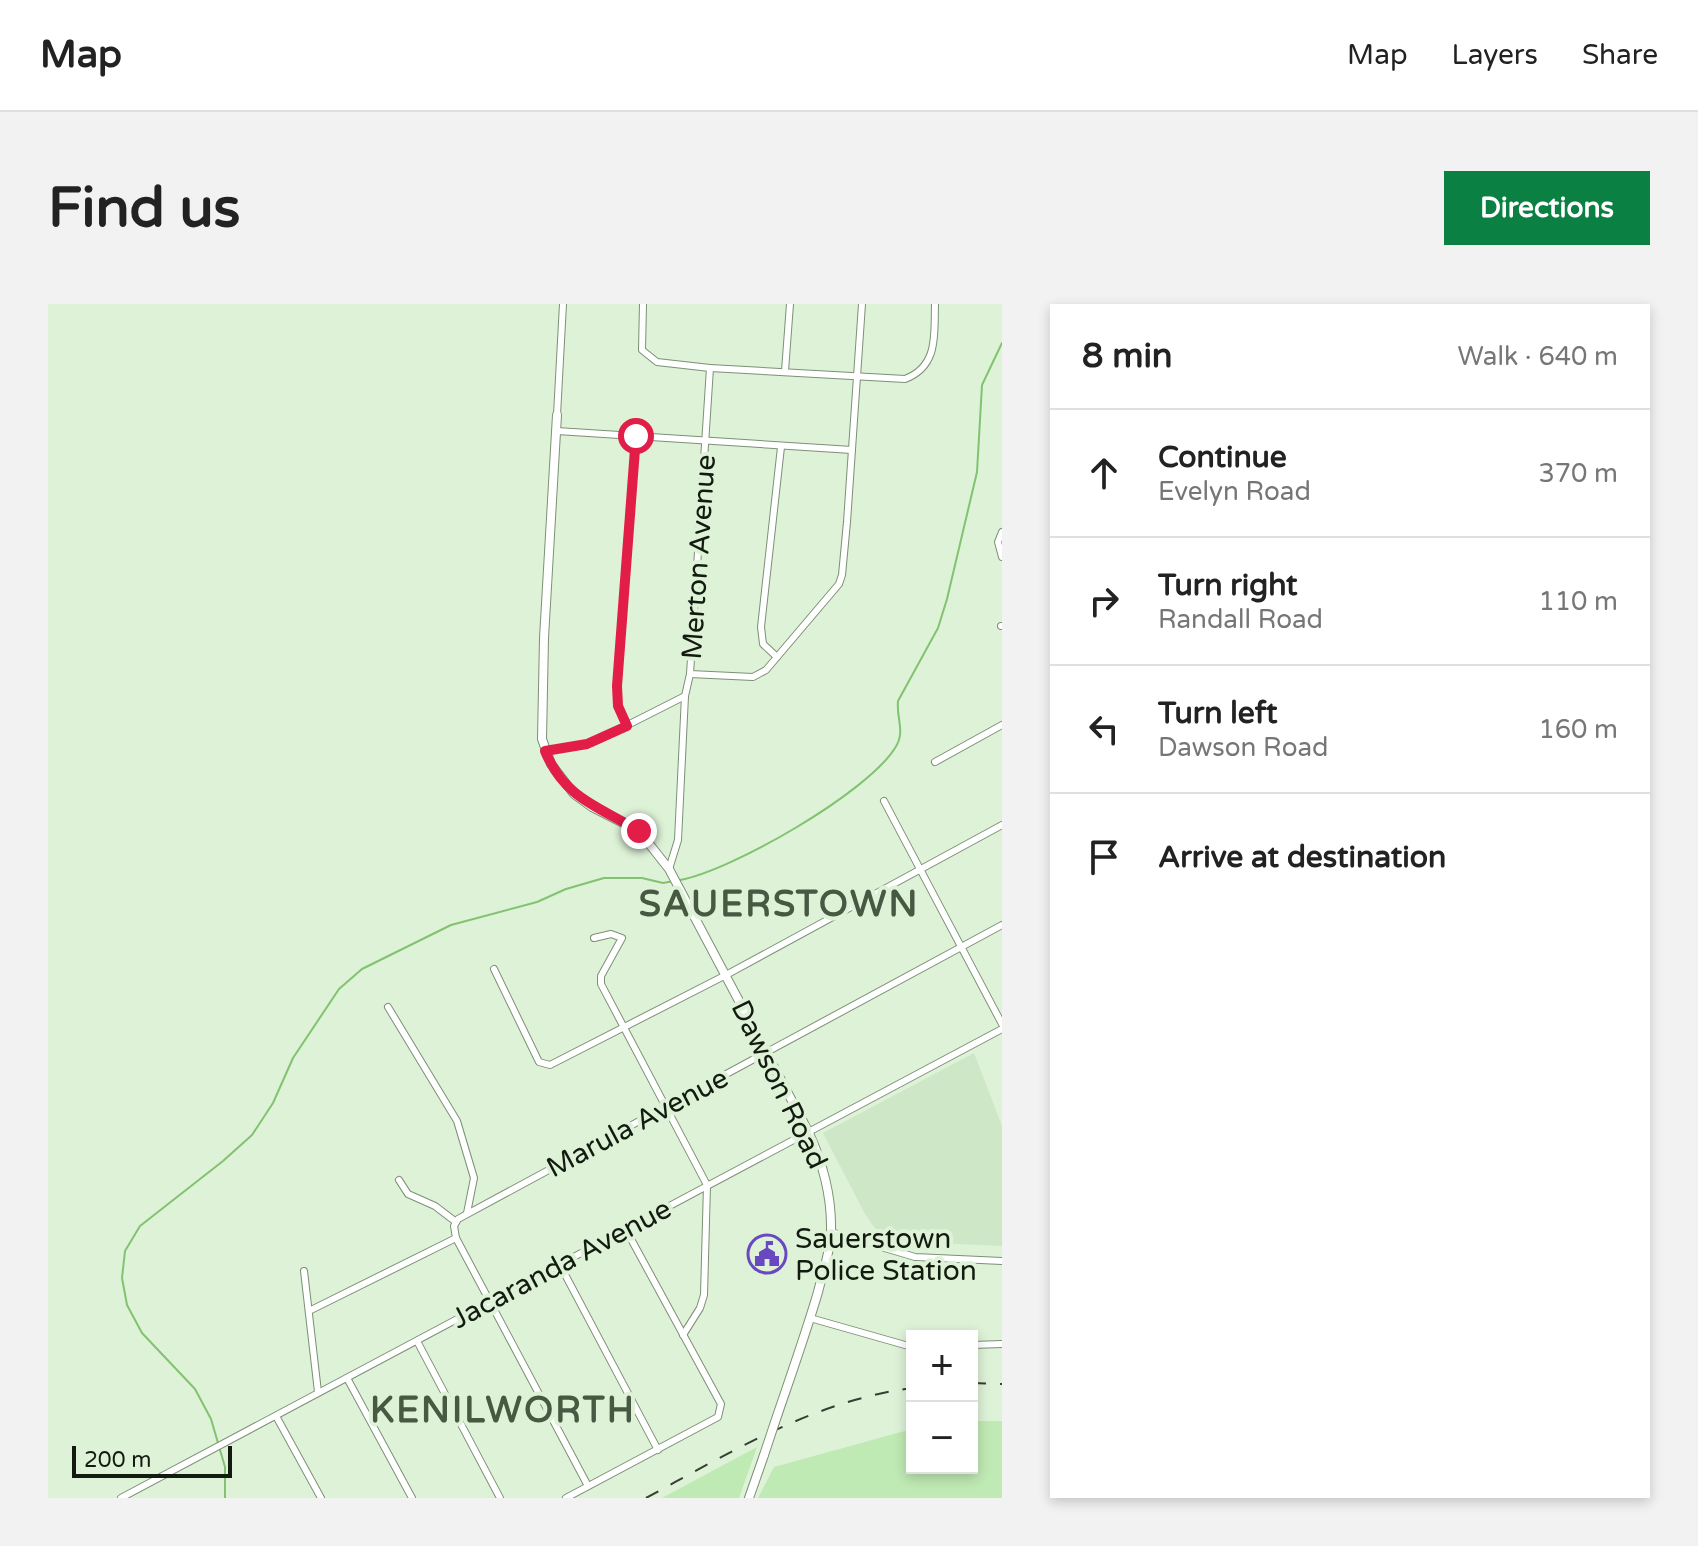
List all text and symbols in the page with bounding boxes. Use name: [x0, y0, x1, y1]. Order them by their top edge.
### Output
text: Map: [40, 32, 122, 78]
text: Map: [1347, 38, 1408, 72]
text: Layers: [1452, 38, 1538, 72]
text: Share: [1582, 38, 1658, 72]
button: Directions: [1444, 171, 1650, 245]
text: Find us: [48, 175, 240, 242]
text: 8 min: [1082, 336, 1173, 377]
text: Walk · 640 m: [1458, 341, 1618, 372]
route start: [618, 418, 654, 454]
text: Continue: [1158, 439, 1287, 476]
icon: ahead: [1082, 451, 1126, 495]
street label: Merton Avenue: [675, 453, 723, 661]
text: 370 m: [1538, 458, 1618, 489]
text: Evelyn Road: [1158, 476, 1311, 507]
text: Turn right: [1158, 567, 1298, 604]
icon: right: [1082, 579, 1126, 623]
text: 110 m: [1538, 586, 1618, 617]
text: Randall Road: [1158, 604, 1323, 635]
text: Turn left: [1158, 695, 1277, 732]
icon: left: [1082, 707, 1126, 751]
text: 160 m: [1538, 714, 1618, 745]
text: Dawson Road: [1158, 732, 1328, 763]
route end: [621, 813, 657, 849]
icon: arrive: [1082, 835, 1126, 879]
text: Arrive at destination: [1158, 839, 1446, 876]
district label: SAUERSTOWN: [639, 883, 919, 926]
street label: Dawson Road: [724, 994, 835, 1174]
street label: Marula Avenue: [541, 1061, 734, 1185]
street label: Jacaranda Avenue: [446, 1192, 677, 1336]
place label: Sauerstown Police Station: [795, 1222, 977, 1288]
public building icon: Sauerstown Police Station: [746, 1233, 788, 1275]
map controls: [906, 1330, 978, 1474]
button: +: [906, 1330, 978, 1402]
district label: KENILWORTH: [370, 1389, 636, 1432]
button: −: [906, 1402, 978, 1474]
scale bar: [72, 1442, 232, 1478]
text: 200 m: [84, 1447, 151, 1473]

